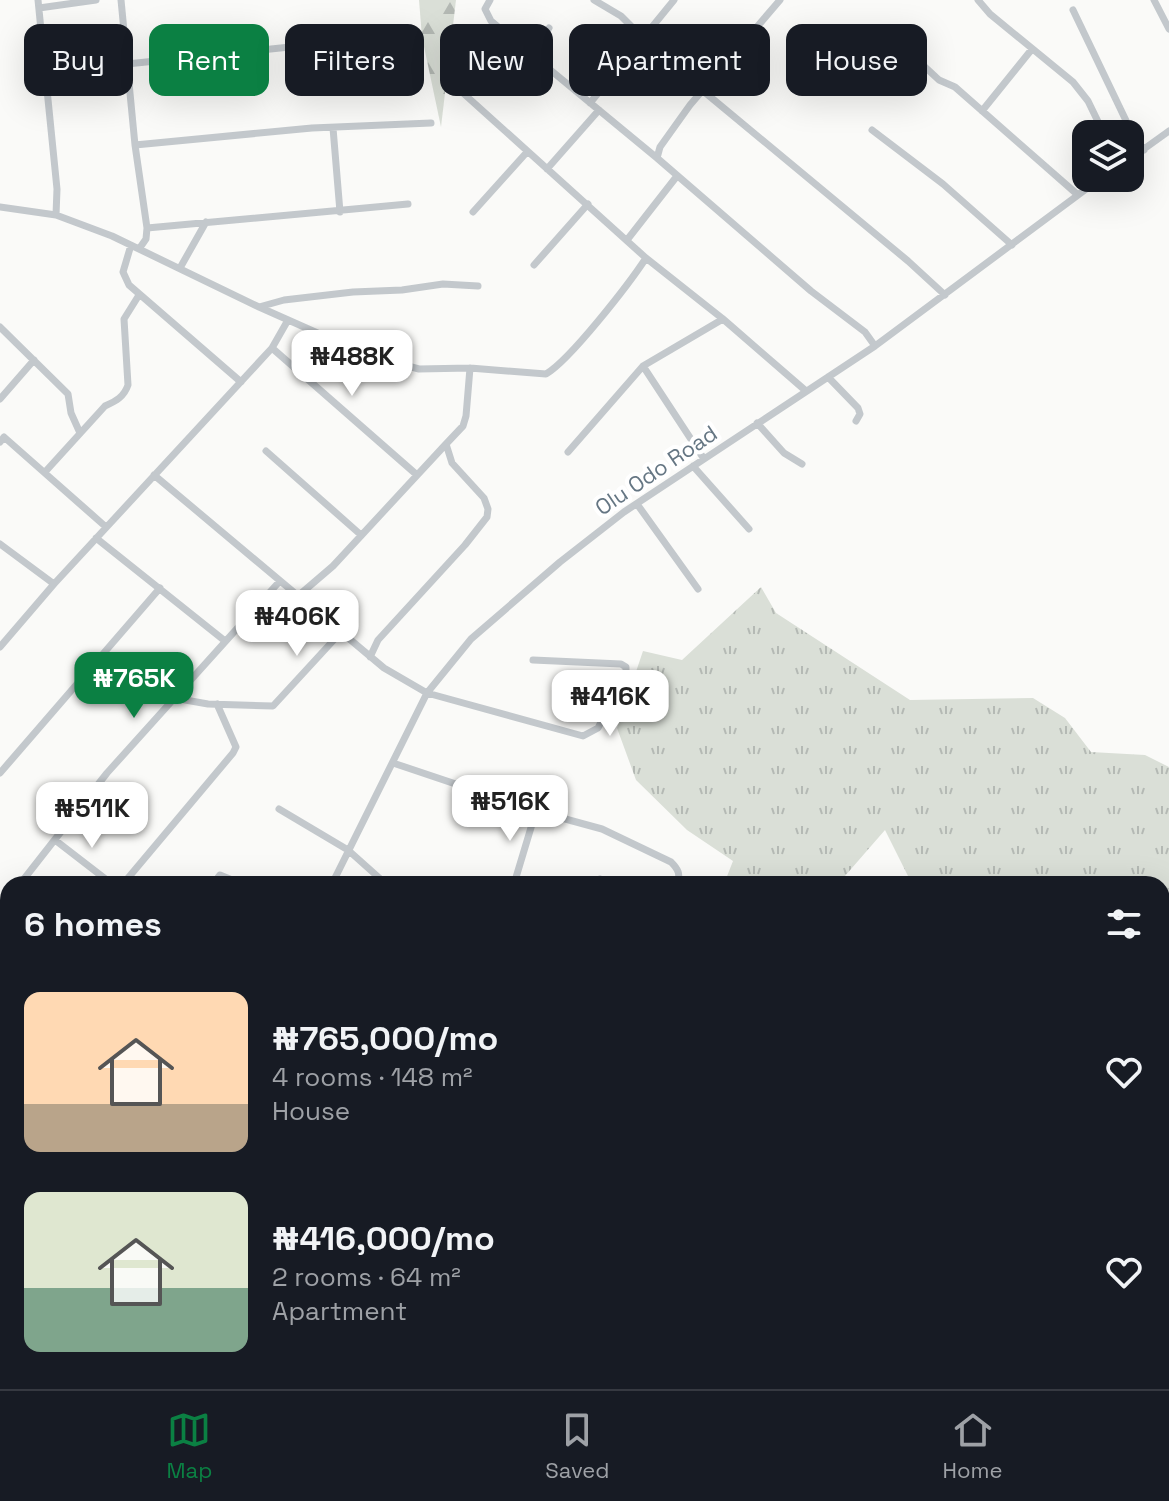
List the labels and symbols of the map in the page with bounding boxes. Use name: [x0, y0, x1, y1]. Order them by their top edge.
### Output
pin: ₦488K: [296, 330, 408, 398]
street label: Olu Odo Road: [590, 419, 722, 521]
pin: ₦406K: [241, 590, 353, 658]
pin: ₦765K: [78, 652, 190, 720]
pin: ₦416K: [554, 670, 666, 738]
pin: ₦516K: [454, 775, 566, 843]
pin: ₦511K: [36, 782, 148, 850]

